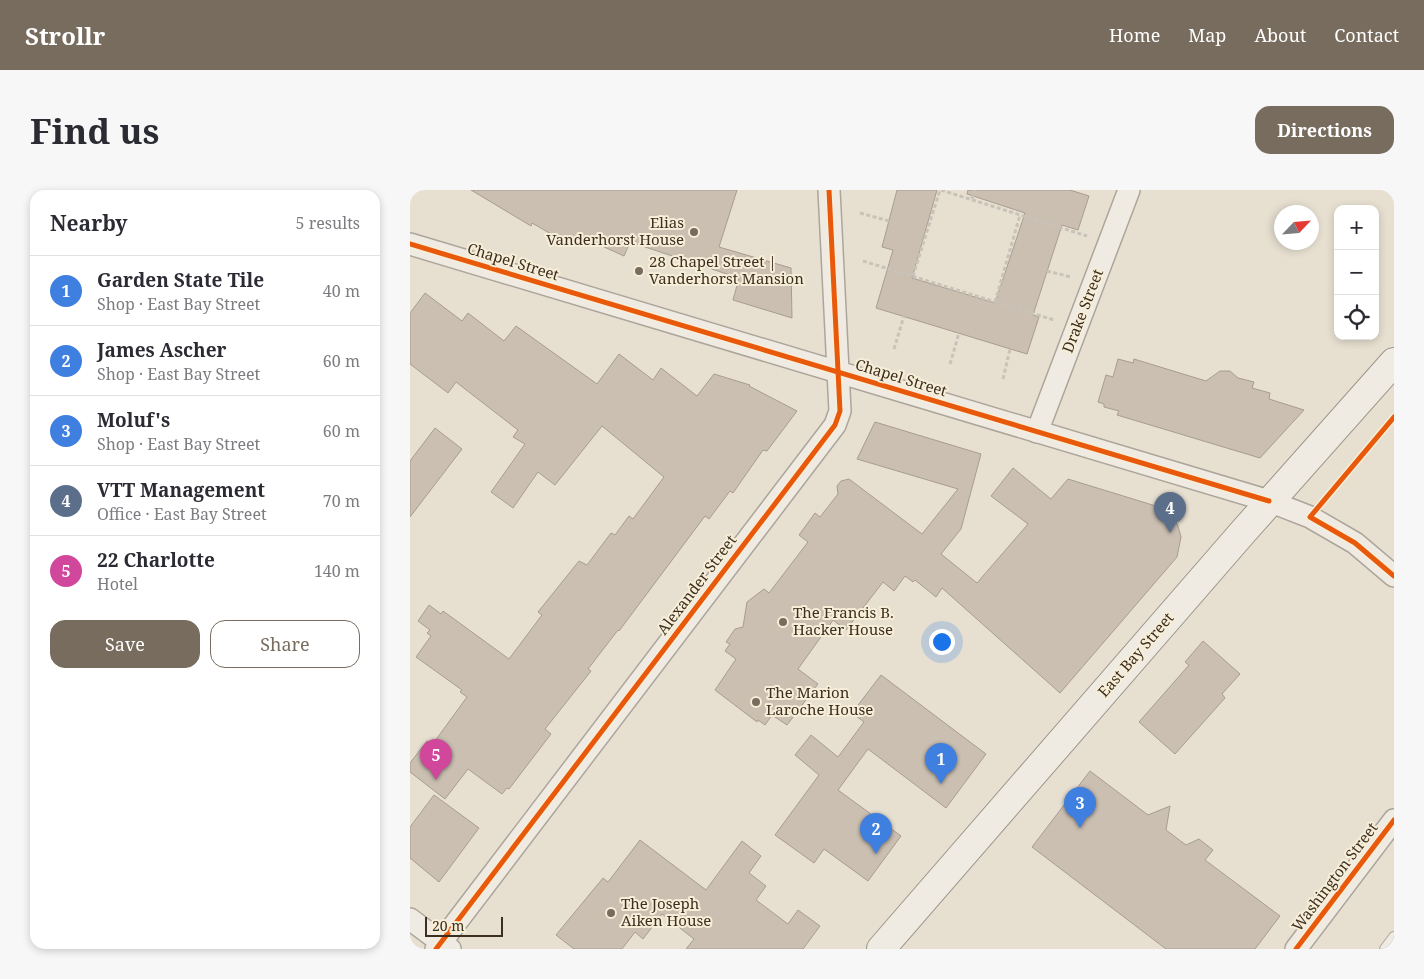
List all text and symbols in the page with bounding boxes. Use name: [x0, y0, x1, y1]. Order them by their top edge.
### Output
text: Strollr: [25, 19, 105, 52]
text: Home: [1109, 23, 1160, 47]
text: Map: [1188, 23, 1226, 47]
text: About: [1254, 23, 1306, 47]
text: Contact: [1334, 23, 1399, 47]
button: Directions: [1255, 106, 1394, 154]
text: Find us: [30, 107, 159, 154]
north arrow: [1274, 205, 1319, 250]
map controls: [1334, 205, 1379, 340]
button: +: [1334, 205, 1379, 250]
text: Nearby: [50, 209, 128, 237]
text: 5 results: [296, 212, 360, 234]
place label: Elias Vanderhorst House: [546, 212, 684, 249]
marker: Elias Vanderhorst House: [688, 226, 700, 238]
street label: Chapel Street: [465, 238, 562, 284]
button: −: [1334, 250, 1379, 295]
place label: 28 Chapel Street | Vanderhorst Mansion: [649, 251, 804, 288]
marker: 28 Chapel Street | Vanderhorst Mansion: [633, 265, 645, 277]
street label: Drake Street: [1057, 266, 1107, 355]
text: Garden State Tile: [97, 267, 264, 293]
text: 1: [61, 280, 71, 302]
text: 40 m: [323, 280, 360, 302]
text: Shop · East Bay Street: [97, 293, 260, 315]
button: locate: [1334, 295, 1379, 340]
text: James Ascher: [97, 337, 227, 363]
text: 2: [61, 350, 71, 372]
text: 60 m: [323, 350, 360, 372]
street label: Chapel Street: [853, 354, 950, 400]
text: Shop · East Bay Street: [97, 363, 260, 385]
text: Moluf's: [97, 407, 170, 433]
text: 3: [61, 420, 71, 442]
text: 60 m: [323, 420, 360, 442]
text: Shop · East Bay Street: [97, 433, 260, 455]
text: VTT Management: [97, 477, 265, 503]
text: 4: [61, 490, 71, 512]
text: 70 m: [323, 490, 360, 512]
pin: 4: [1154, 492, 1186, 533]
text: Office · East Bay Street: [97, 503, 267, 525]
street label: Alexander Street: [652, 530, 740, 638]
text: 22 Charlotte: [97, 547, 215, 573]
text: 5: [61, 560, 71, 582]
text: 140 m: [314, 560, 360, 582]
text: Hotel: [97, 573, 138, 595]
place label: The Francis B. Hacker House: [793, 602, 894, 639]
street label: East Bay Street: [1093, 608, 1178, 701]
marker: The Francis B. Hacker House: [777, 616, 789, 628]
button: Save: [50, 620, 200, 668]
button: Share: [210, 620, 360, 668]
your location: [929, 629, 955, 655]
place label: The Marion Laroche House: [766, 682, 873, 719]
marker: The Marion Laroche House: [750, 696, 762, 708]
pin: 5: [420, 739, 452, 780]
pin: 1: [925, 743, 957, 784]
pin: 3: [1064, 787, 1096, 828]
pin: 2: [860, 813, 892, 854]
street label: Washington Street: [1287, 818, 1382, 935]
place label: The Joseph Aiken House: [621, 893, 711, 930]
marker: The Joseph Aiken House: [605, 907, 617, 919]
scale bar: [425, 914, 502, 937]
text: 20 m: [432, 916, 465, 935]

